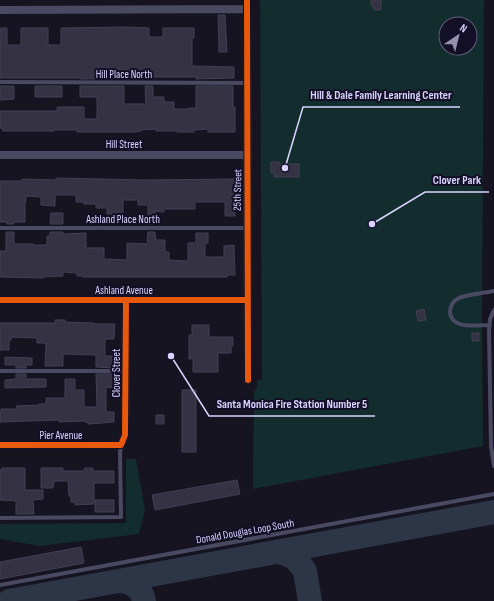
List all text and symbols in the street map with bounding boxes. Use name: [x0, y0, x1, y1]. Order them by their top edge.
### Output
north arrow: [438, 16, 478, 56]
text: N: [457, 21, 470, 35]
street label: Hill Place North: [96, 68, 153, 81]
callout: Hill & Dale Family Learning Center: [303, 83, 460, 107]
text: Hill & Dale Family Learning Center: [310, 88, 452, 103]
street label: Hill Street: [106, 138, 143, 151]
street label: 25th Street: [231, 168, 244, 211]
callout: Clover Park: [425, 168, 489, 192]
text: Clover Park: [433, 173, 481, 188]
street label: Ashland Place North: [85, 213, 160, 226]
street label: Ashland Avenue: [94, 284, 153, 297]
street label: Clover Street: [110, 348, 123, 397]
callout: Santa Monica Fire Station Number 5: [209, 392, 375, 416]
text: Santa Monica Fire Station Number 5: [217, 397, 367, 412]
street label: Pier Avenue: [40, 429, 82, 442]
street label: Donald Douglas Loop South: [195, 516, 296, 547]

